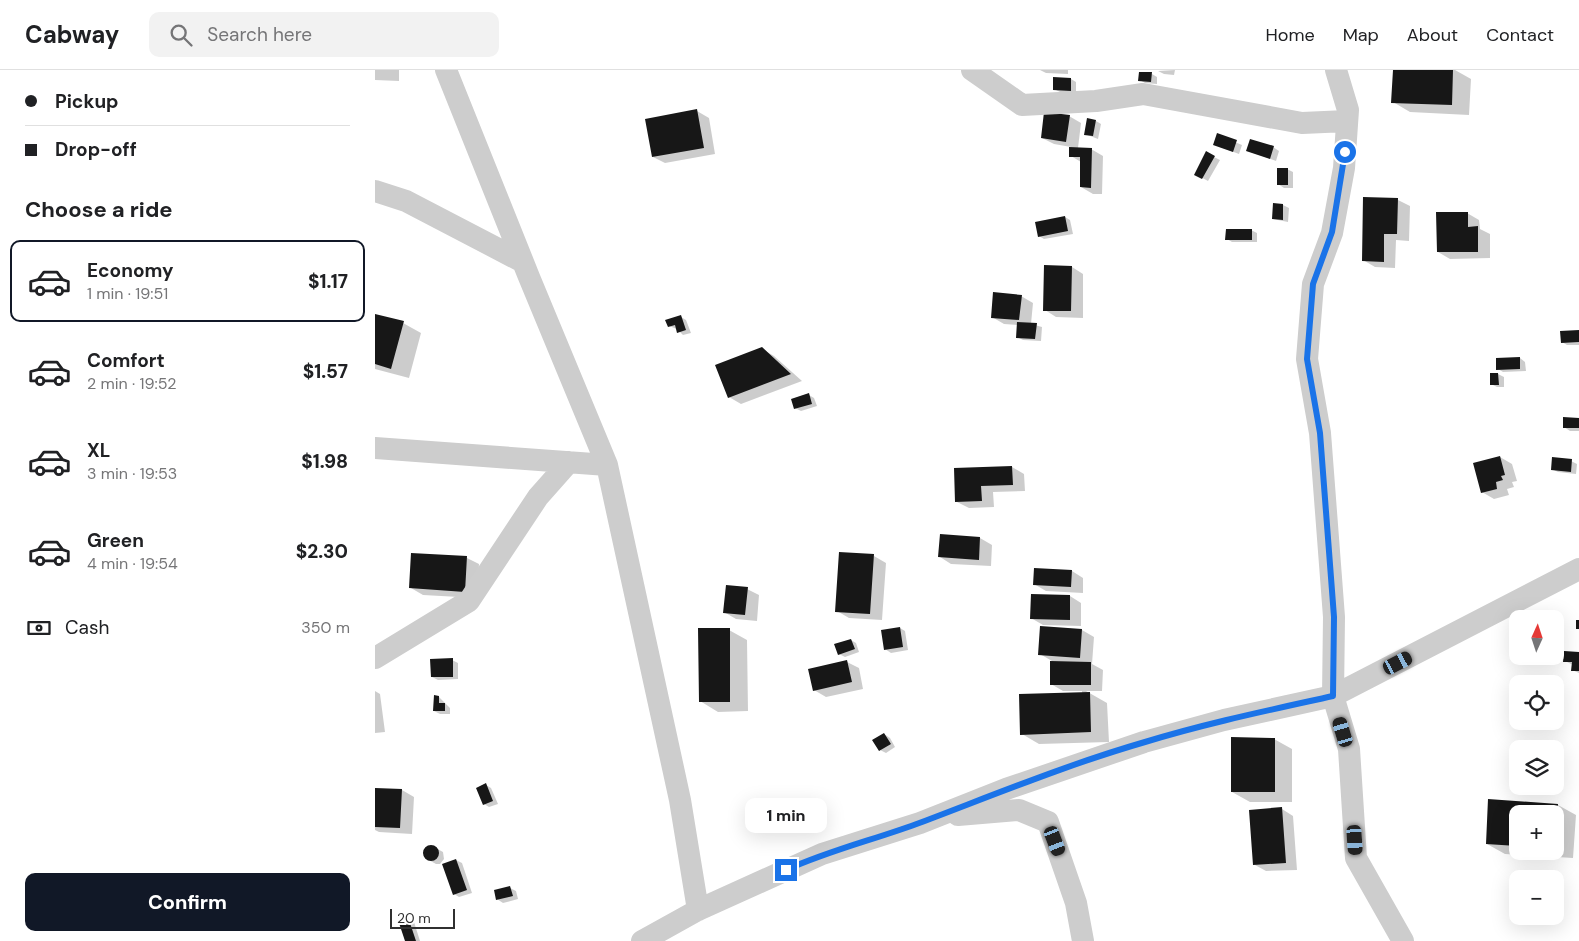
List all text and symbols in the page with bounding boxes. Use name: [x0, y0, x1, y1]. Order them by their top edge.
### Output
search box: [149, 12, 499, 57]
text: Cabway: [25, 19, 119, 50]
icon: search: [167, 21, 195, 49]
text: Search here: [207, 22, 312, 47]
text: Home: [1265, 23, 1315, 47]
text: Map: [1343, 23, 1379, 47]
text: About: [1407, 23, 1458, 47]
text: Contact: [1486, 23, 1554, 47]
text: Pickup: [55, 89, 119, 114]
text: Drop-off: [55, 137, 137, 162]
route start: [1334, 141, 1356, 163]
text: Choose a ride: [25, 195, 173, 224]
text: Economy: [87, 258, 174, 283]
icon: car: [27, 259, 72, 304]
text: $1.17: [308, 269, 348, 294]
text: 1 min · 19:51: [87, 283, 168, 304]
text: Comfort: [87, 348, 165, 373]
icon: car: [27, 349, 72, 394]
text: $1.57: [303, 359, 348, 384]
text: 2 min · 19:52: [87, 373, 176, 394]
text: XL: [87, 438, 110, 463]
icon: car: [27, 439, 72, 484]
text: $1.98: [301, 449, 348, 474]
text: 3 min · 19:53: [87, 463, 177, 484]
text: Green: [87, 528, 144, 553]
icon: car: [27, 529, 72, 574]
text: $2.30: [296, 539, 348, 564]
text: 4 min · 19:54: [87, 553, 178, 574]
north arrow: [1509, 610, 1564, 665]
map controls: [1509, 610, 1564, 925]
icon: cash: [25, 614, 53, 642]
text: Cash: [65, 615, 109, 640]
text: 350 m: [301, 617, 350, 638]
car: [1381, 650, 1414, 676]
button: locate: [1509, 675, 1564, 730]
car: [1331, 715, 1354, 749]
button: layers: [1509, 740, 1564, 795]
callout: 1 min: [745, 798, 827, 832]
text: 1 min: [766, 805, 806, 826]
button: +: [1509, 805, 1564, 860]
car: [1042, 824, 1067, 858]
car: [1346, 825, 1363, 855]
route end: [775, 859, 797, 881]
button: −: [1509, 870, 1564, 925]
button: Confirm: [25, 873, 350, 931]
scale bar: [390, 906, 455, 929]
text: 20 m: [397, 909, 431, 927]

